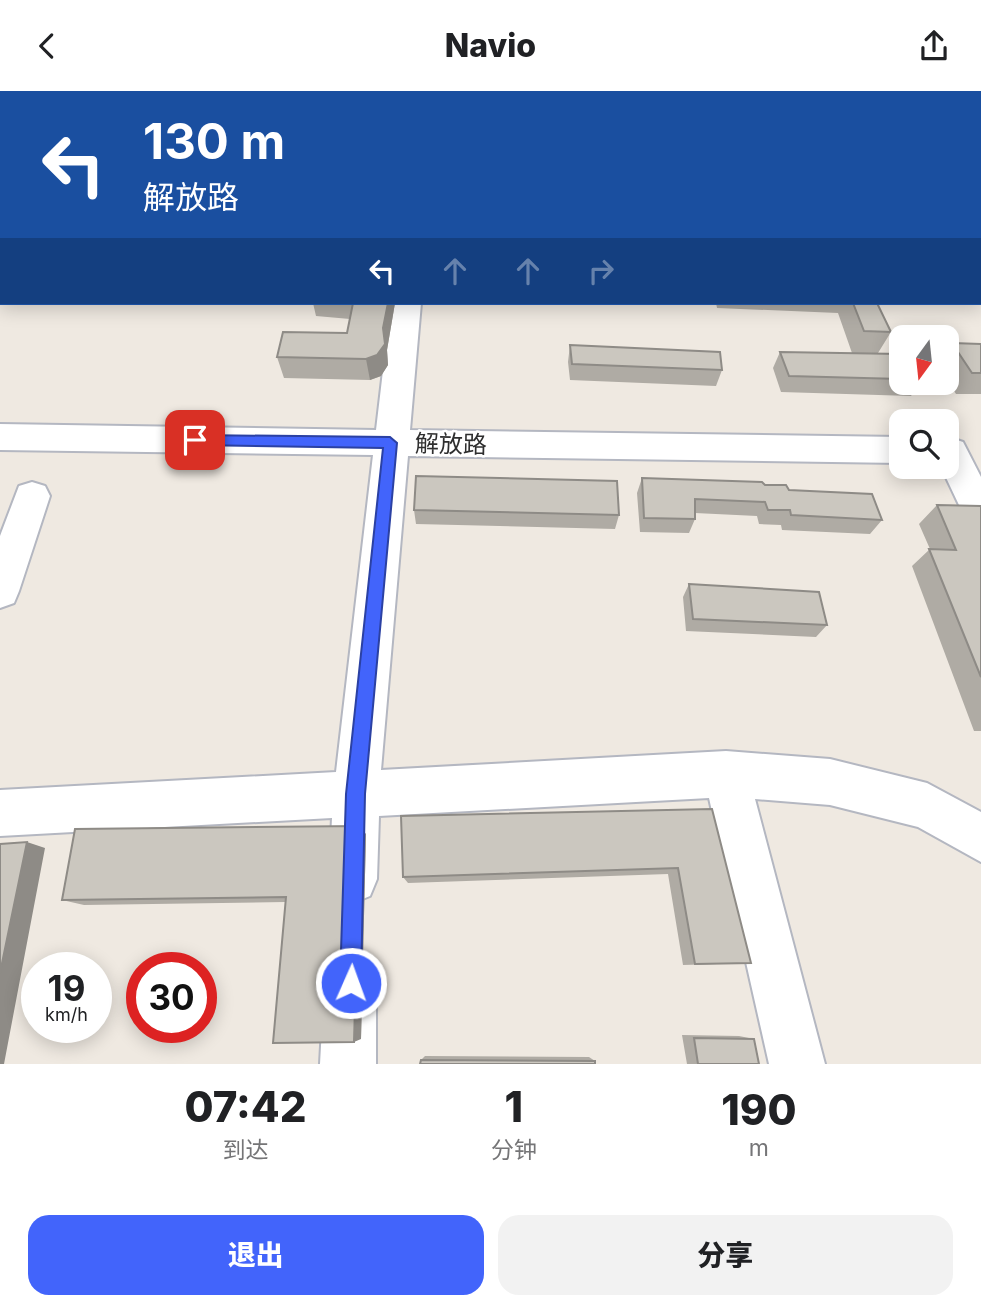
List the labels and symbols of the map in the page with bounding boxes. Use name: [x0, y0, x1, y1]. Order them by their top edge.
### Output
north arrow: [889, 325, 959, 395]
pin: [165, 410, 225, 470]
street label: 解放路: [415, 429, 487, 459]
position arrow: [314, 946, 388, 1020]
speed limit sign: 30: [126, 952, 217, 1043]

